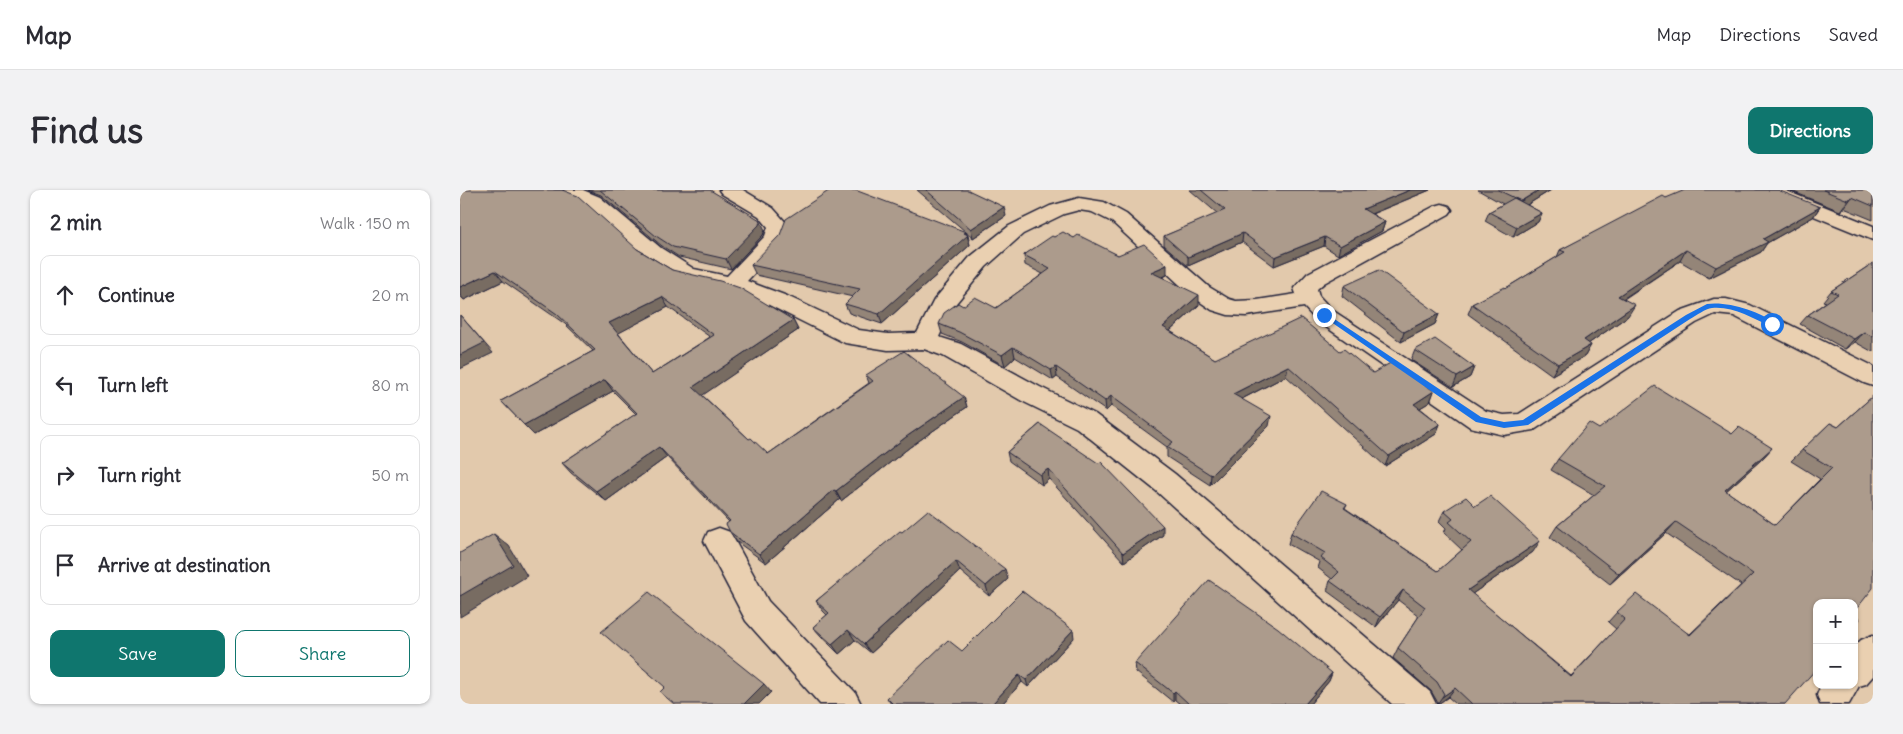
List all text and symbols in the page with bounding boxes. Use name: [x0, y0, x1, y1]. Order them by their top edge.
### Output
text: Map: [25, 20, 72, 50]
text: Map: [1656, 23, 1691, 46]
text: Directions: [1719, 23, 1801, 46]
text: Saved: [1829, 23, 1878, 46]
button: Directions: [1748, 107, 1873, 154]
text: Find us: [30, 108, 143, 152]
text: 2 min: [50, 209, 102, 236]
text: Walk · 150 m: [320, 213, 410, 233]
icon: ahead: [51, 281, 79, 309]
text: Continue: [98, 283, 175, 307]
text: 20 m: [372, 285, 409, 305]
route end: [1313, 304, 1336, 327]
route start: [1761, 313, 1784, 336]
icon: left: [51, 371, 79, 399]
text: Turn left: [98, 373, 168, 397]
text: 80 m: [371, 375, 409, 395]
icon: right: [51, 461, 79, 489]
text: Turn right: [98, 463, 181, 487]
text: 50 m: [371, 465, 409, 485]
icon: arrive: [51, 551, 79, 579]
text: Arrive at destination: [98, 553, 271, 577]
map controls: [1813, 599, 1858, 689]
button: +: [1813, 599, 1858, 644]
button: Save: [50, 630, 225, 677]
button: Share: [235, 630, 410, 677]
button: −: [1813, 644, 1858, 689]

